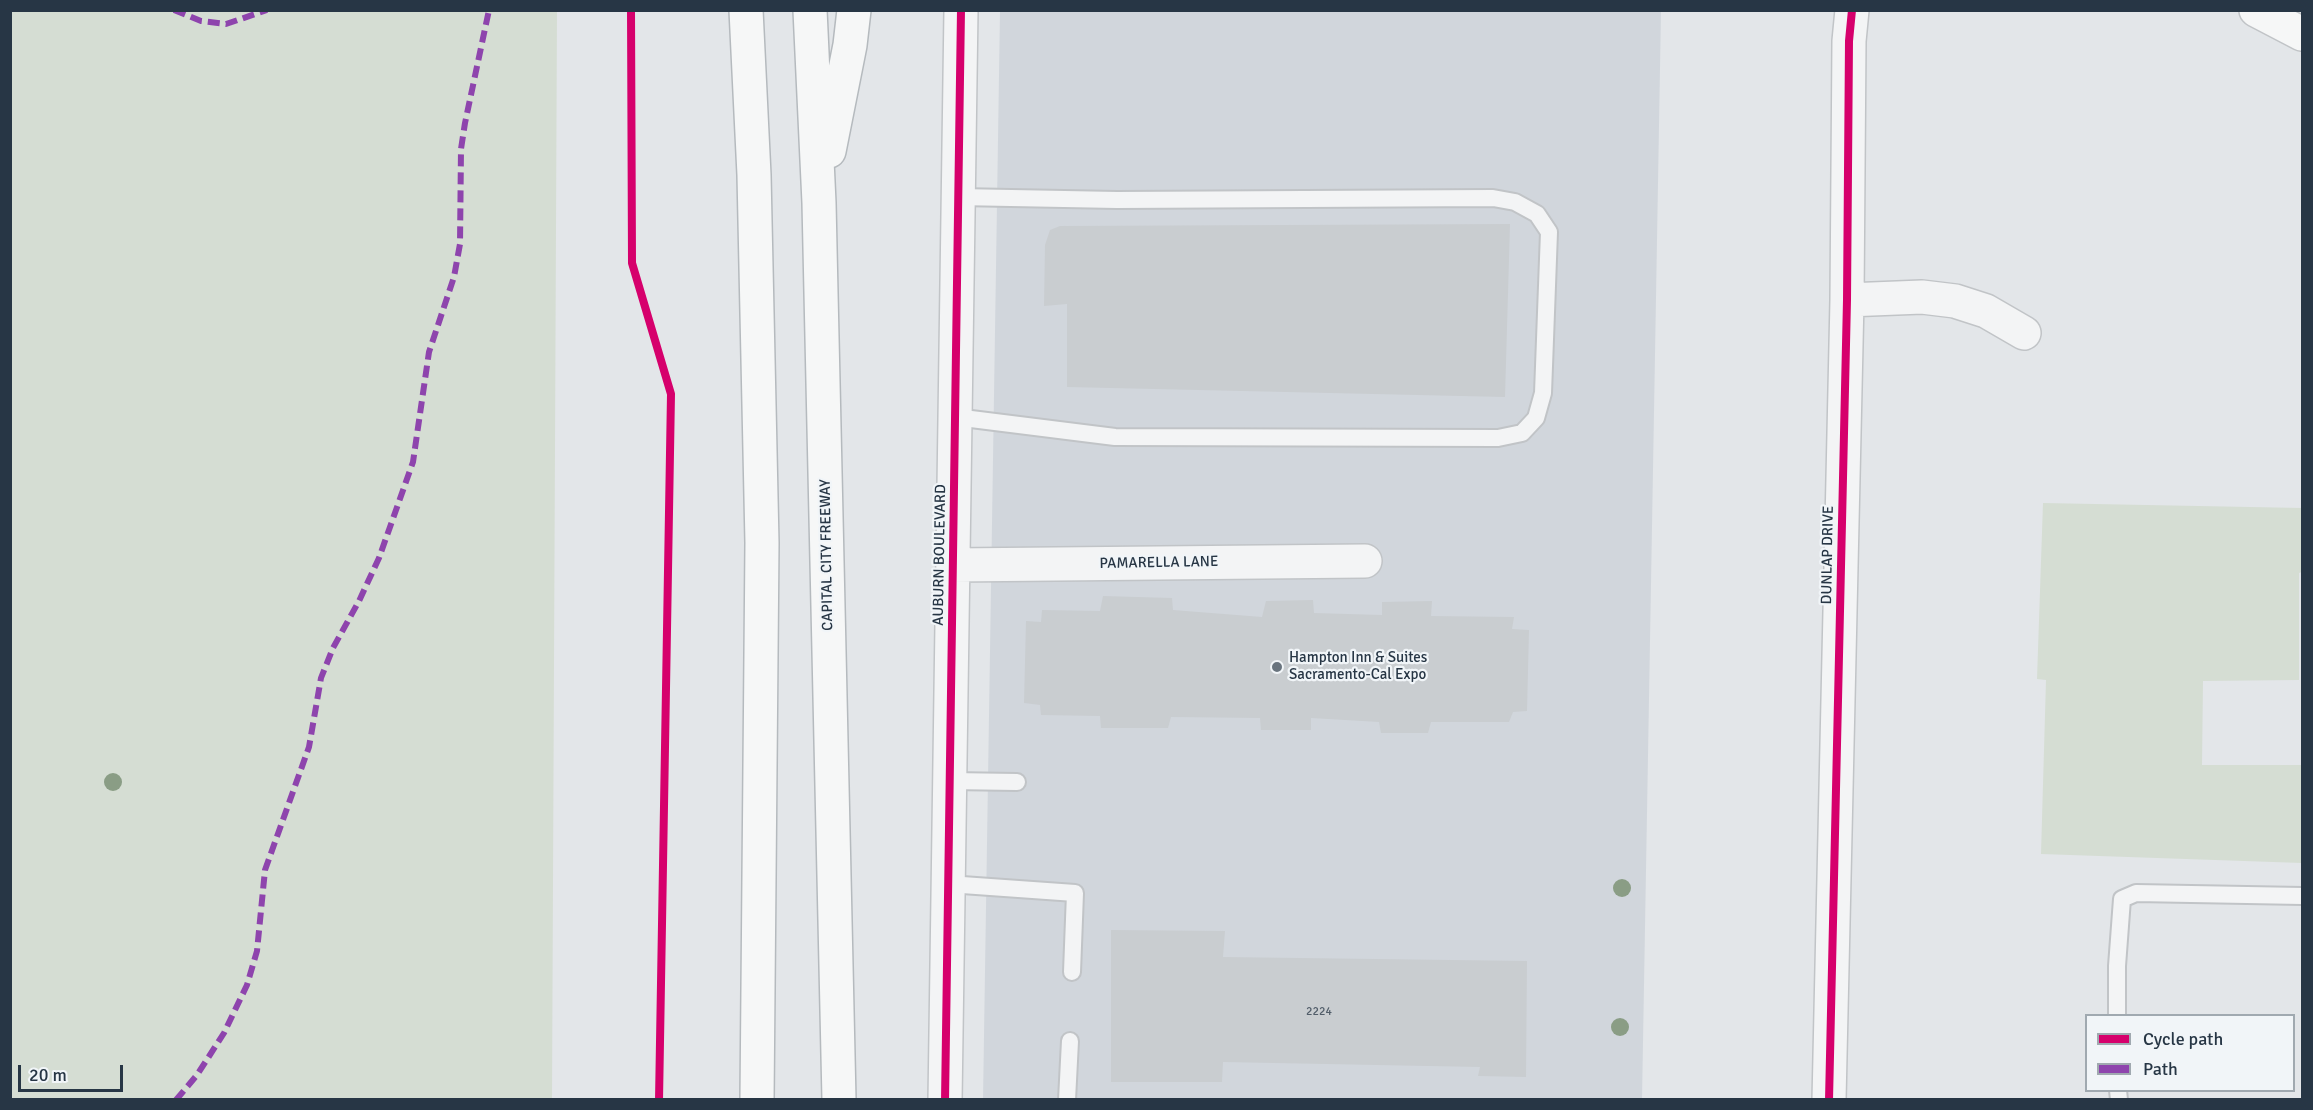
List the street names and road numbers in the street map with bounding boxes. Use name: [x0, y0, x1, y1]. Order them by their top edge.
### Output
street label: CAPITAL CITY FREEWAY: [817, 479, 837, 631]
street label: AUBURN BOULEVARD: [930, 484, 950, 626]
street label: DUNLAP DRIVE: [1818, 505, 1838, 605]
street label: PAMARELLA LANE: [1099, 553, 1219, 573]

